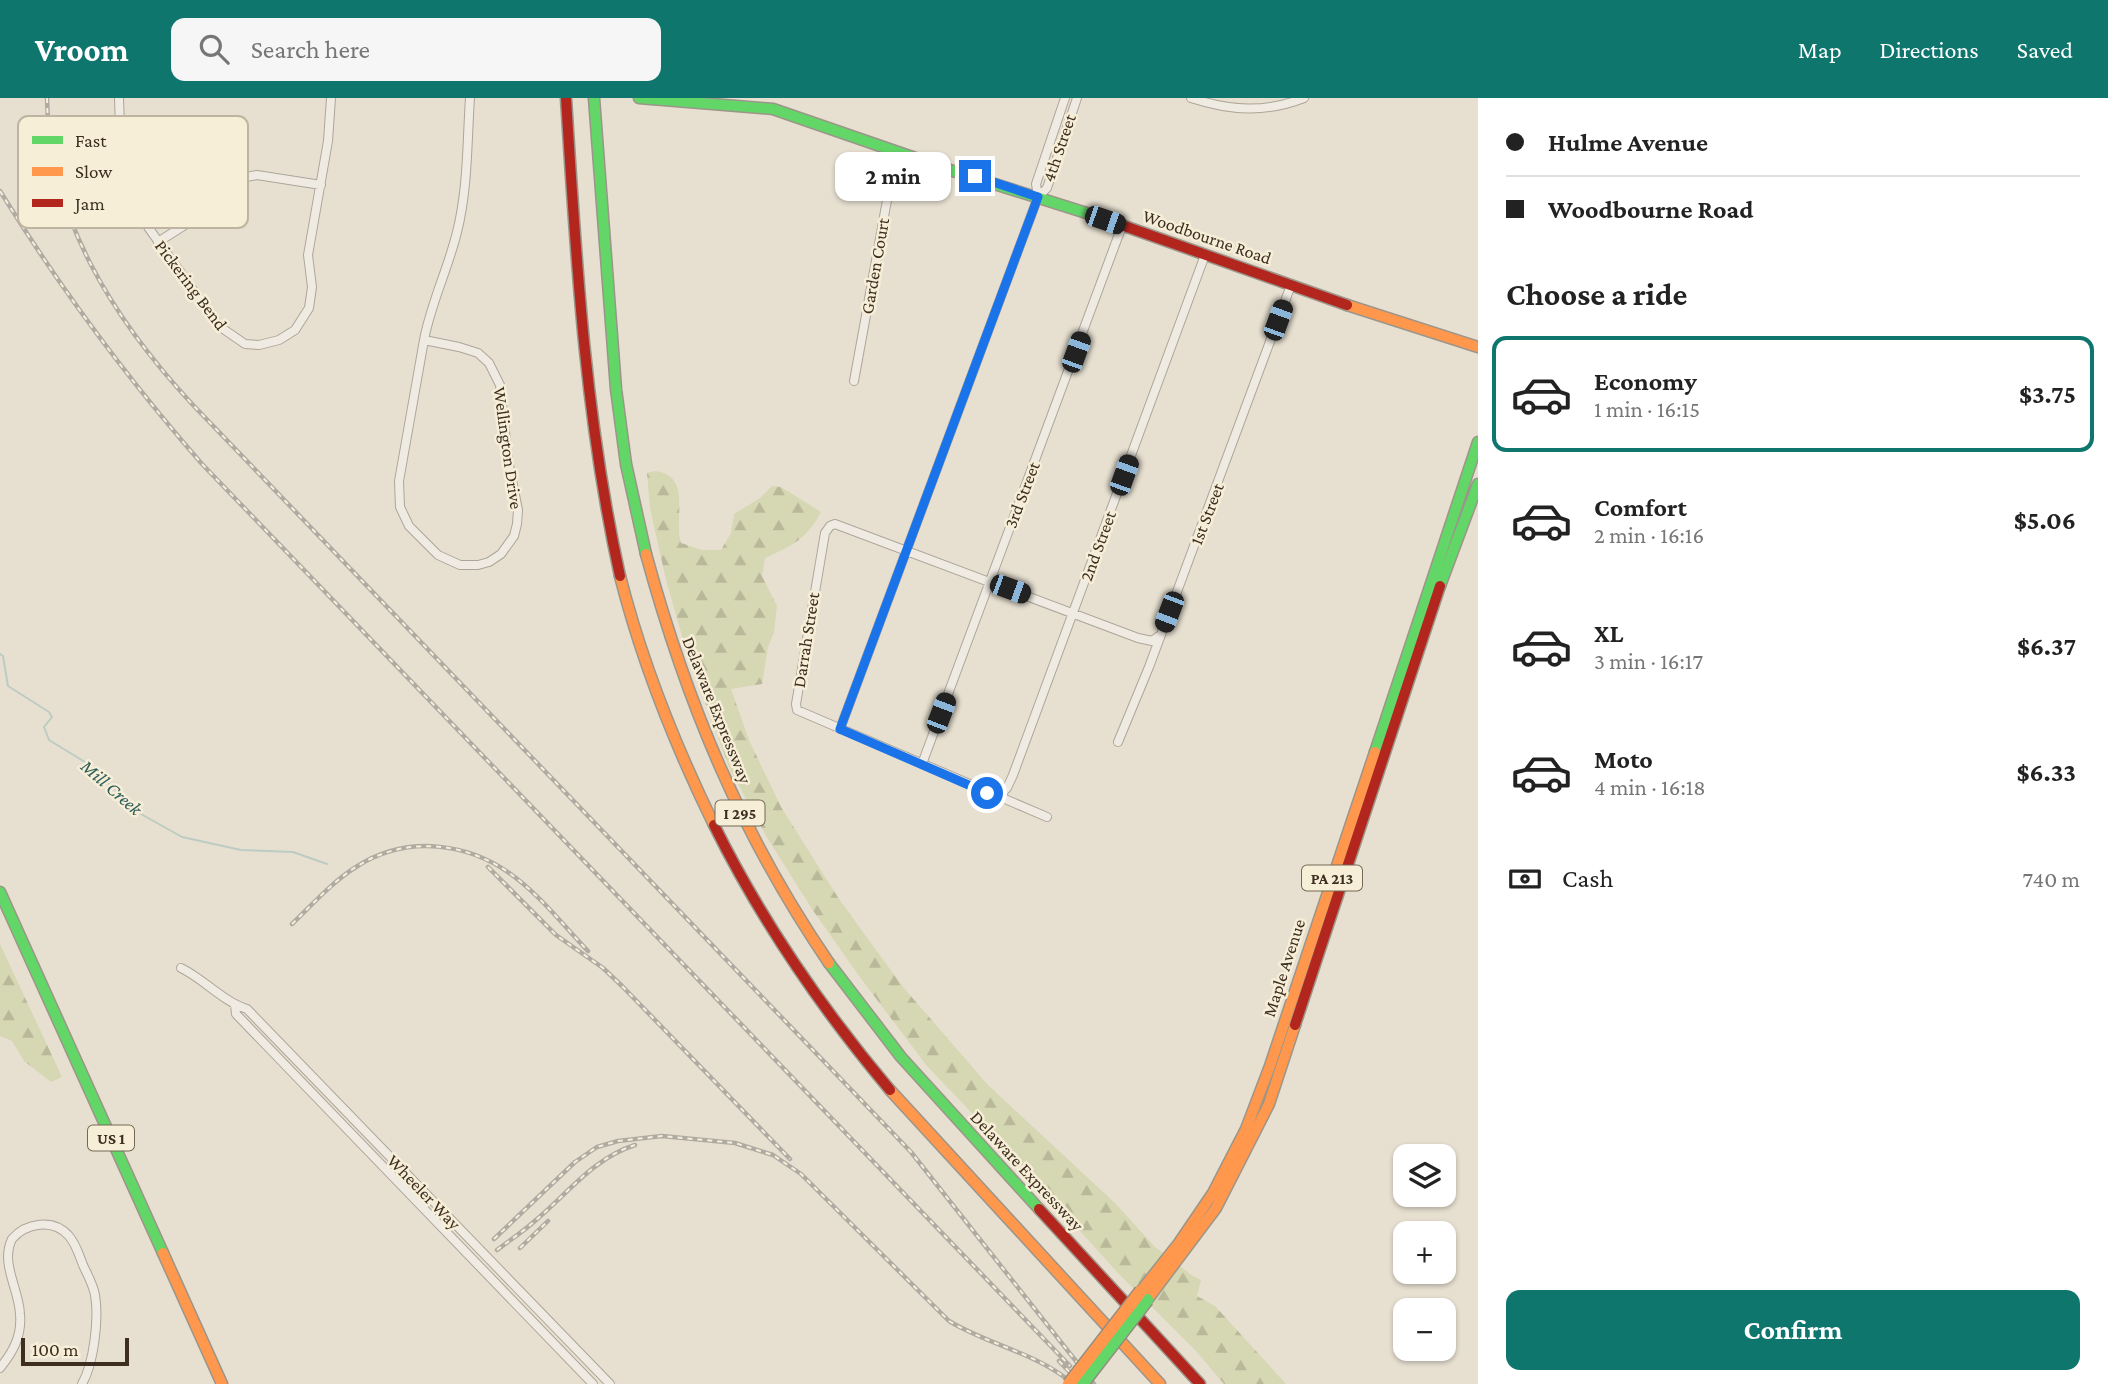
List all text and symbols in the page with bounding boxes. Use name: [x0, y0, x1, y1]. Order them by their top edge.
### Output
search box: [171, 18, 661, 81]
icon: search: [195, 30, 233, 68]
text: Vroom: [35, 31, 129, 68]
text: Search here: [251, 35, 370, 64]
text: Map: [1798, 36, 1842, 63]
text: Directions: [1880, 36, 1979, 63]
text: Saved: [2017, 36, 2073, 63]
street label: 4th Street: [1038, 110, 1080, 185]
legend: [18, 116, 248, 228]
text: Hulme Avenue: [1548, 128, 1708, 157]
text: Fast: [75, 130, 107, 151]
callout: 2 min: [835, 152, 950, 200]
route end: [959, 160, 991, 192]
text: Slow: [75, 161, 112, 182]
text: 2 min: [865, 163, 921, 189]
text: Jam: [73, 193, 105, 214]
text: Woodbourne Road: [1548, 195, 1753, 224]
car: [1082, 203, 1129, 237]
street label: Woodbourne Road: [1140, 206, 1274, 269]
street label: Garden Court: [857, 215, 893, 316]
street label: Pickering Bend: [151, 236, 232, 334]
text: Choose a ride: [1506, 276, 1687, 312]
car: [1261, 297, 1296, 343]
car: [1059, 329, 1094, 375]
icon: car: [1510, 363, 1573, 426]
text: Economy: [1594, 367, 1697, 396]
text: $3.75: [2019, 380, 2076, 409]
street label: Wellington Drive: [490, 386, 526, 510]
text: 1 min · 16:15: [1594, 396, 1700, 422]
car: [1107, 452, 1142, 498]
street label: 3rd Street: [1000, 458, 1044, 531]
street label: 1st Street: [1186, 479, 1228, 548]
icon: car: [1510, 489, 1573, 552]
text: Comfort: [1594, 493, 1687, 522]
text: $5.06: [2014, 506, 2076, 535]
street label: 2nd Street: [1076, 507, 1120, 584]
text: 2 min · 16:16: [1594, 522, 1704, 548]
car: [987, 572, 1034, 606]
car: [1152, 589, 1187, 635]
street label: Darrah Street: [789, 590, 824, 689]
icon: car: [1510, 615, 1573, 678]
text: XL: [1594, 619, 1623, 648]
text: $6.37: [2017, 632, 2076, 661]
street label: Delaware Expressway: [678, 634, 756, 787]
text: 3 min · 16:17: [1594, 648, 1703, 674]
car: [924, 690, 959, 736]
icon: car: [1510, 741, 1573, 804]
text: Moto: [1594, 745, 1653, 774]
water label: Mill Creek: [76, 755, 147, 820]
text: $6.33: [2017, 758, 2076, 787]
text: 4 min · 16:18: [1594, 774, 1706, 800]
route start: [971, 777, 1003, 809]
road number: I 295: [716, 800, 764, 826]
icon: cash: [1506, 860, 1544, 898]
text: Cash: [1562, 864, 1613, 893]
road number: PA 213: [1302, 866, 1362, 890]
text: 740 m: [2023, 866, 2080, 892]
street label: Maple Avenue: [1259, 916, 1309, 1019]
street label: Delaware Expressway: [966, 1107, 1088, 1236]
road number: US 1: [88, 1126, 134, 1150]
map controls: [1393, 1144, 1456, 1361]
button: layers: [1393, 1144, 1456, 1207]
street label: Wheeler Way: [383, 1150, 465, 1234]
button: +: [1393, 1221, 1456, 1284]
button: Confirm: [1506, 1290, 2080, 1370]
button: −: [1393, 1298, 1456, 1361]
scale bar: [21, 1335, 130, 1367]
text: 100 m: [32, 1339, 79, 1360]

